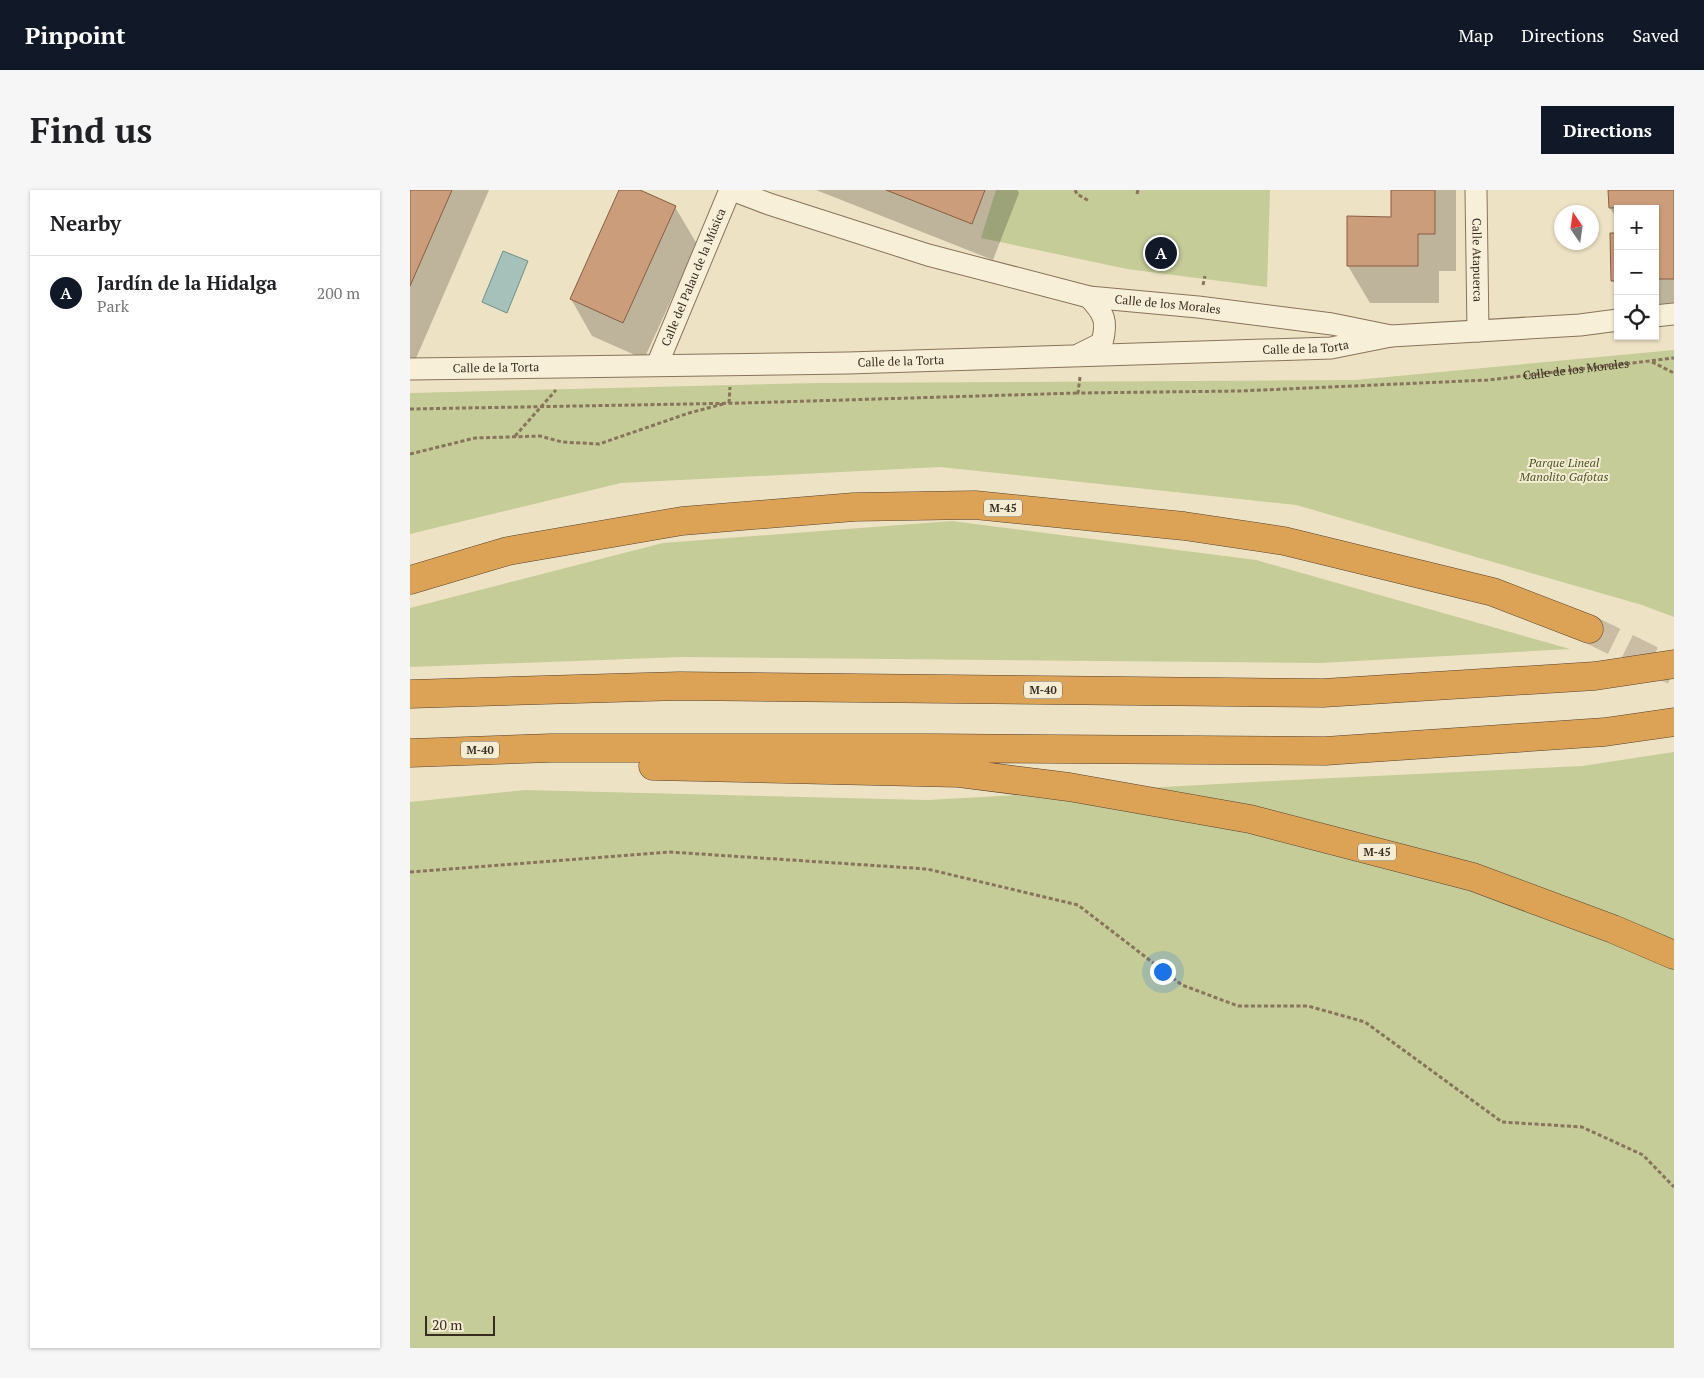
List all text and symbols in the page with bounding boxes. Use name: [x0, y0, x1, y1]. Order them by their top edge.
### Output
text: Pinpoint: [25, 19, 126, 51]
text: Map: [1458, 23, 1493, 47]
text: Directions: [1521, 23, 1604, 47]
text: Saved: [1632, 23, 1679, 47]
button: Directions: [1541, 106, 1674, 154]
text: Find us: [30, 107, 152, 153]
north arrow: [1554, 205, 1599, 250]
map controls: [1614, 205, 1659, 340]
button: +: [1614, 205, 1659, 250]
street label: Calle del Palau de la Música: [658, 206, 729, 348]
text: Nearby: [50, 209, 121, 237]
street label: Calle Atapuerca: [1469, 218, 1486, 302]
pin: A: [1145, 234, 1177, 272]
button: −: [1614, 250, 1659, 295]
text: Jardín de la Hidalga: [97, 270, 277, 295]
text: A: [60, 282, 72, 304]
text: 200 m: [317, 282, 360, 304]
street label: Calle de los Morales: [1114, 291, 1222, 317]
text: Park: [97, 295, 129, 317]
button: locate: [1614, 295, 1659, 340]
street label: Calle de la Torta: [1262, 337, 1350, 357]
street label: Calle de la Torta: [857, 352, 944, 370]
street label: Calle de los Morales: [1522, 355, 1630, 383]
street label: Calle de la Torta: [453, 359, 539, 375]
park label: Parque Lineal Manolito Gafotas: [1519, 455, 1608, 484]
road number: M-45: [984, 500, 1022, 516]
road number: M-40: [1024, 682, 1062, 698]
road number: M-40: [461, 742, 499, 758]
road number: M-45: [1358, 844, 1396, 860]
your location: [1150, 959, 1176, 985]
scale bar: [425, 1313, 495, 1336]
text: 20 m: [432, 1315, 462, 1334]

